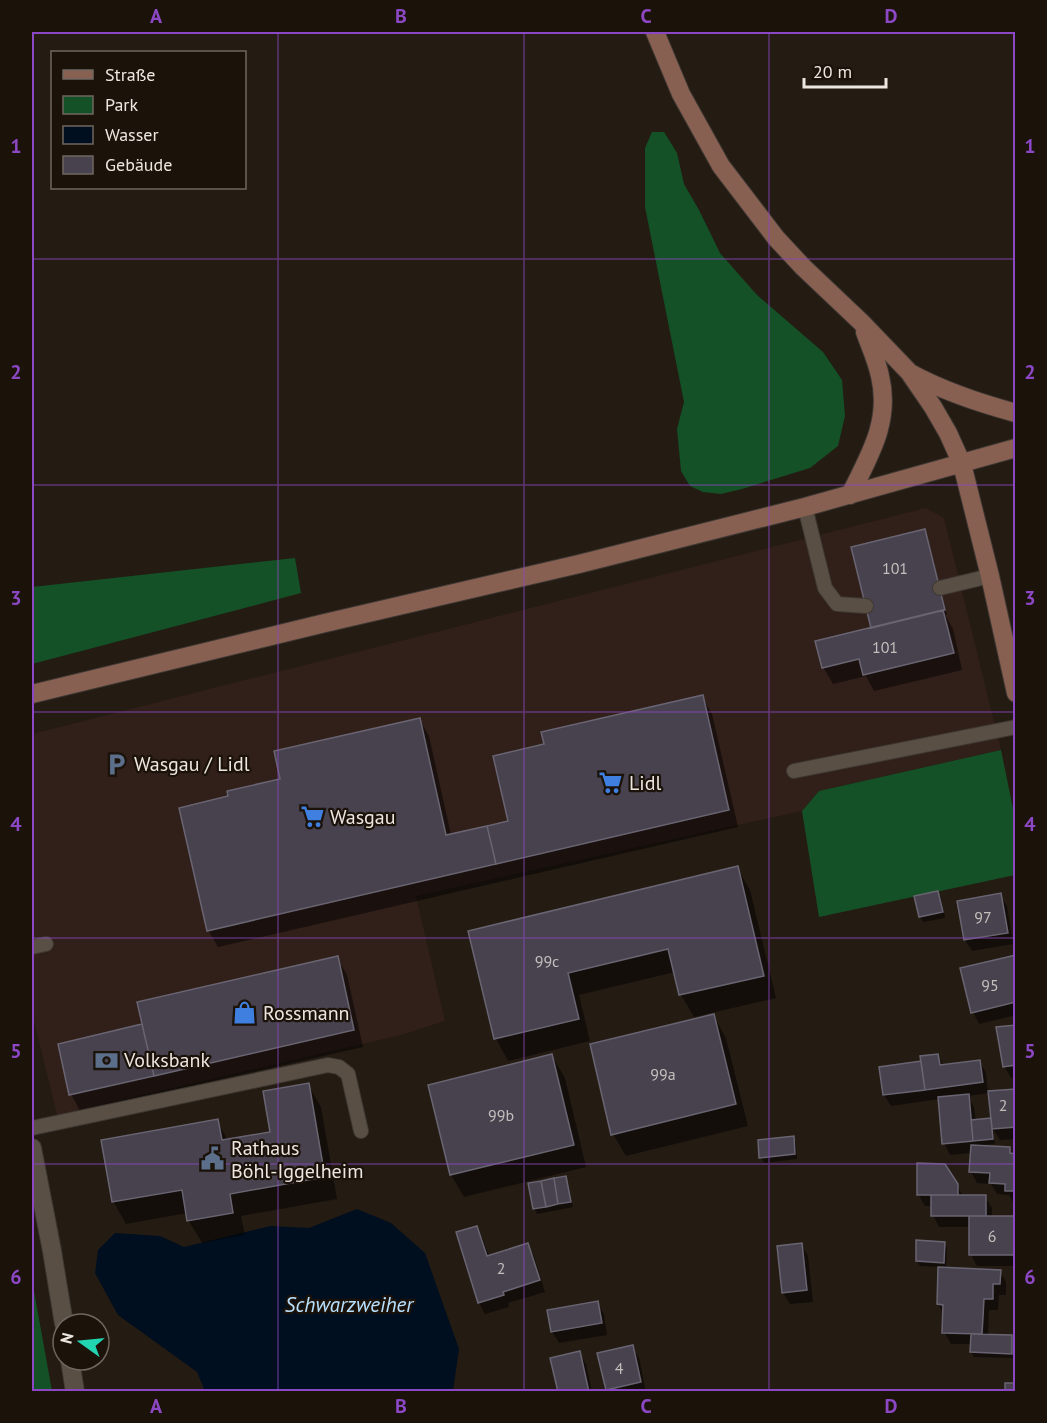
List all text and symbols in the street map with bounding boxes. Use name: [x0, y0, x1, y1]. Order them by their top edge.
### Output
text: A: [150, 3, 163, 29]
text: B: [395, 3, 407, 29]
text: C: [640, 3, 652, 29]
text: D: [885, 3, 898, 29]
legend: [51, 51, 246, 189]
scale bar: [804, 51, 886, 89]
text: 20 m: [813, 60, 852, 83]
text: Straße: [105, 63, 156, 86]
text: Park: [105, 93, 138, 116]
text: Wasser: [105, 123, 159, 146]
text: 1: [10, 133, 22, 159]
text: 1: [1024, 133, 1036, 159]
text: Gebäude: [105, 153, 172, 176]
text: 2: [10, 359, 22, 385]
text: 2: [1024, 359, 1036, 385]
house number: 101: [882, 558, 908, 578]
text: 3: [10, 585, 22, 611]
text: 3: [1024, 585, 1036, 611]
house number: 101: [872, 637, 898, 657]
parking icon: Wasgau / Lidl: [103, 751, 129, 777]
place label: Wasgau / Lidl: [134, 751, 250, 777]
supermarket icon: Lidl: [598, 770, 624, 796]
place label: Lidl: [629, 770, 661, 796]
supermarket icon: Wasgau: [299, 804, 325, 830]
place label: Wasgau: [330, 804, 396, 830]
text: 4: [10, 811, 22, 837]
text: 4: [1024, 811, 1036, 837]
house number: 97: [974, 907, 992, 927]
house number: 99c: [535, 951, 559, 971]
house number: 95: [981, 975, 999, 995]
shop icon: Rossmann: [232, 1000, 258, 1026]
place label: Rossmann: [263, 1000, 350, 1026]
text: 5: [10, 1038, 22, 1064]
text: 5: [1024, 1038, 1036, 1064]
bank icon: Volksbank: [93, 1047, 119, 1073]
place label: Volksbank: [123, 1047, 210, 1073]
house number: 99a: [650, 1064, 676, 1084]
house number: 2: [999, 1095, 1007, 1115]
house number: 99b: [488, 1105, 514, 1125]
place label: Rathaus Böhl-Iggelheim: [231, 1135, 363, 1184]
public building icon: Rathaus Böhl-Iggelheim: [200, 1146, 226, 1172]
house number: 6: [988, 1226, 996, 1246]
house number: 2: [497, 1258, 505, 1278]
text: 6: [10, 1264, 22, 1290]
text: 6: [1024, 1264, 1036, 1290]
water label: Schwarzweiher: [285, 1291, 415, 1318]
north arrow: [51, 1312, 111, 1372]
text: N: [55, 1330, 78, 1346]
house number: 4: [615, 1358, 624, 1378]
text: A: [150, 1393, 163, 1419]
text: B: [395, 1393, 407, 1419]
text: C: [640, 1393, 652, 1419]
text: D: [885, 1393, 898, 1419]

